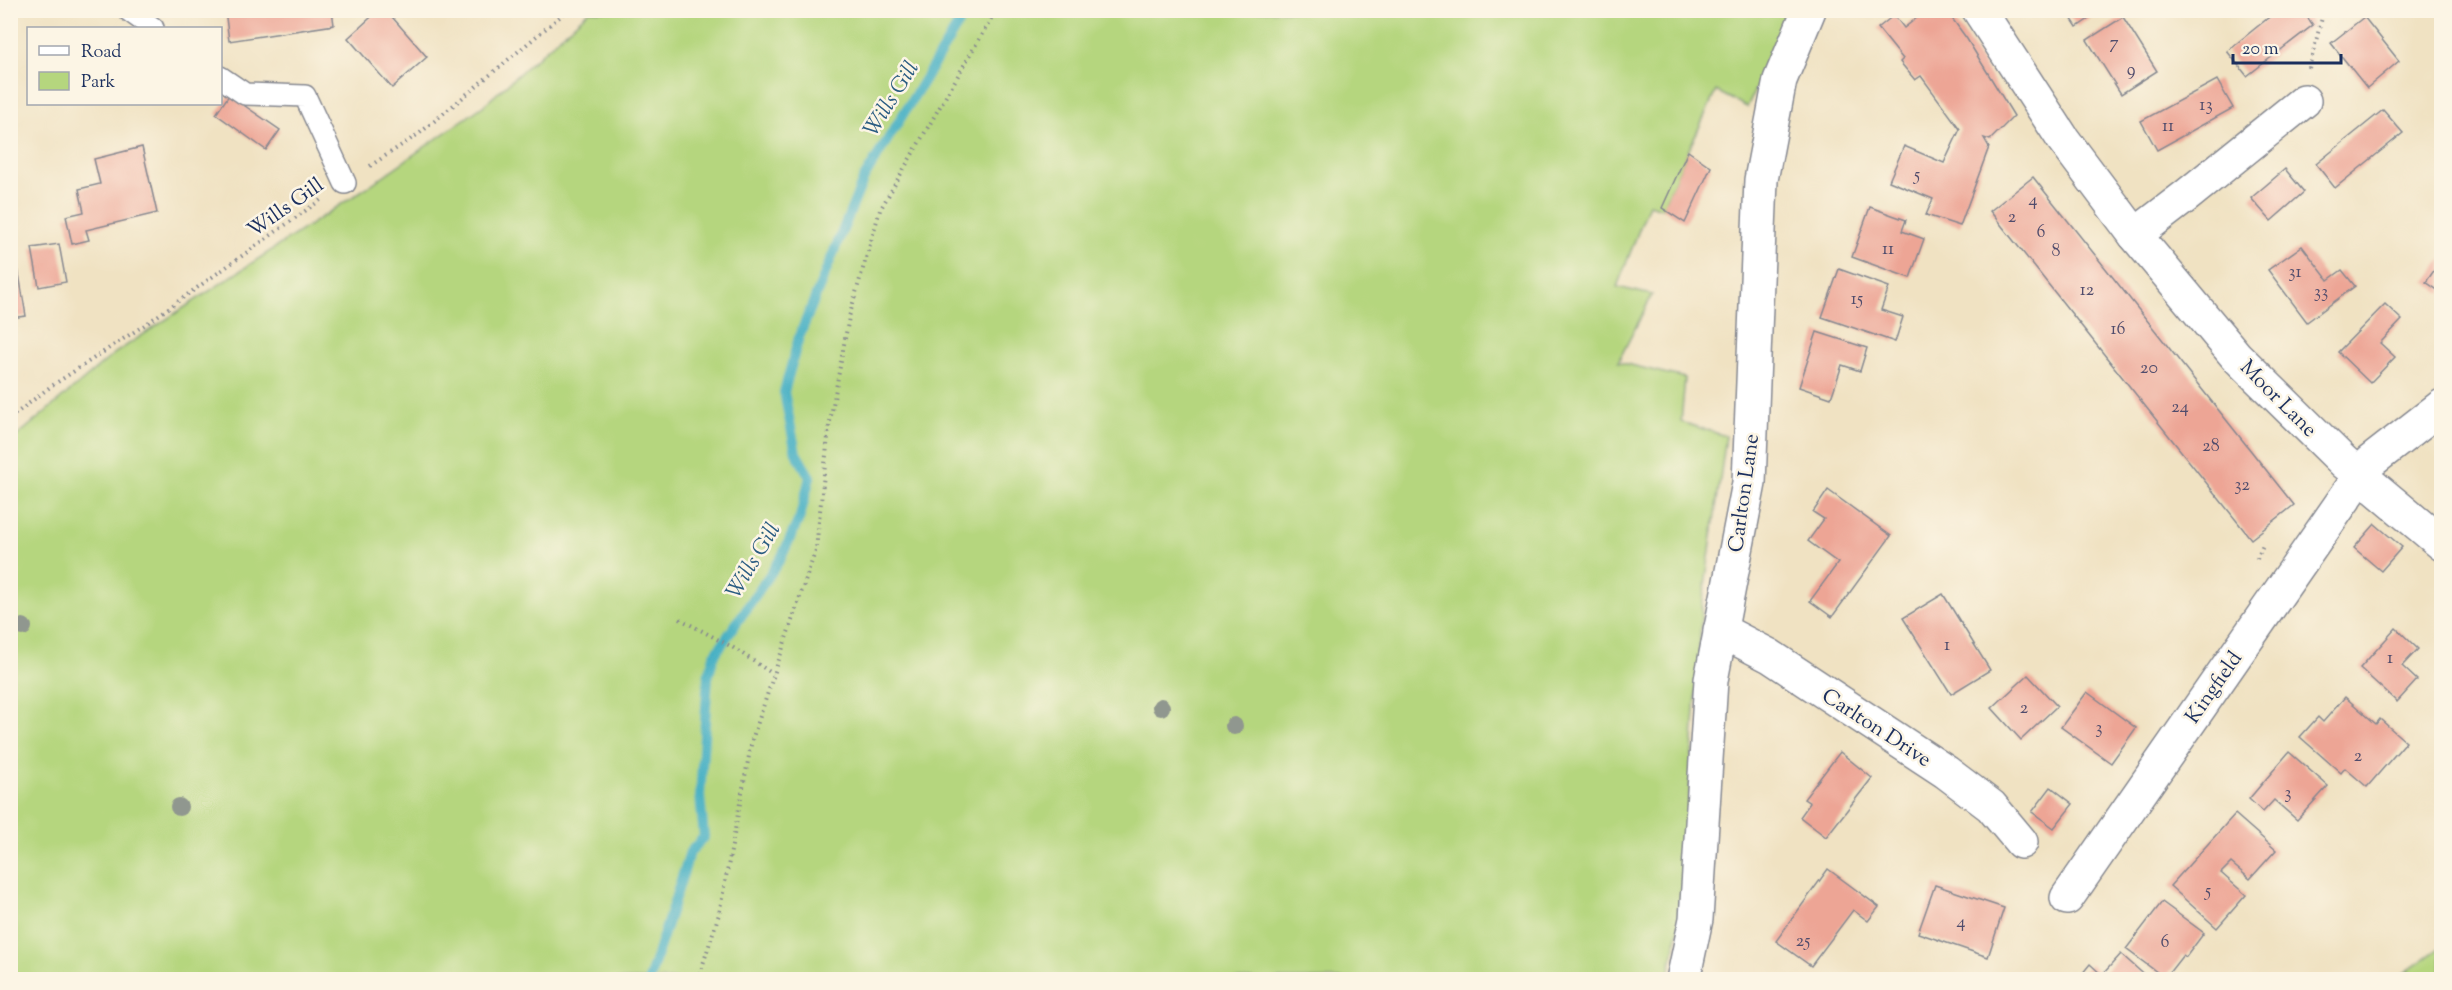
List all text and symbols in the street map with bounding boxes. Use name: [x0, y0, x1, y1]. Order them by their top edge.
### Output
legend: [27, 27, 222, 105]
scale bar: [2233, 27, 2341, 65]
house number: 7: [2109, 31, 2119, 57]
text: 20 m: [2242, 37, 2279, 63]
text: Road: [81, 40, 121, 66]
water label: Wills Gill: [857, 55, 928, 144]
house number: 9: [2127, 58, 2136, 84]
text: Park: [81, 70, 116, 96]
house number: 13: [2199, 93, 2213, 119]
house number: 11: [2162, 114, 2174, 140]
house number: 5: [1913, 163, 1920, 189]
street label: Wills Gill: [242, 171, 331, 246]
house number: 4: [2028, 188, 2038, 214]
house number: 2: [2008, 205, 2017, 231]
house number: 6: [2037, 220, 2046, 246]
house number: 11: [1882, 237, 1894, 263]
house number: 8: [2052, 239, 2061, 265]
house number: 31: [2288, 260, 2302, 286]
house number: 12: [2080, 278, 2095, 304]
house number: 33: [2314, 280, 2328, 306]
house number: 15: [1851, 287, 1863, 313]
house number: 16: [2110, 317, 2126, 343]
street label: Moor Lane: [2232, 354, 2323, 445]
house number: 20: [2140, 356, 2158, 382]
house number: 24: [2171, 395, 2189, 421]
street label: Carlton Lane: [1722, 432, 1768, 554]
house number: 28: [2202, 434, 2220, 460]
house number: 32: [2234, 473, 2250, 499]
water label: Wills Gill: [719, 517, 790, 606]
house number: 1: [1944, 633, 1950, 659]
street label: Kingfield: [2179, 646, 2251, 730]
house number: 1: [2387, 646, 2393, 672]
street label: Carlton Drive: [1815, 682, 1937, 775]
house number: 2: [2020, 696, 2029, 722]
house number: 3: [2095, 716, 2103, 742]
house number: 2: [2354, 744, 2363, 770]
house number: 3: [2284, 781, 2292, 807]
house number: 5: [2204, 879, 2211, 905]
house number: 4: [1956, 910, 1966, 936]
house number: 25: [1796, 929, 1810, 955]
house number: 6: [2161, 930, 2170, 956]

